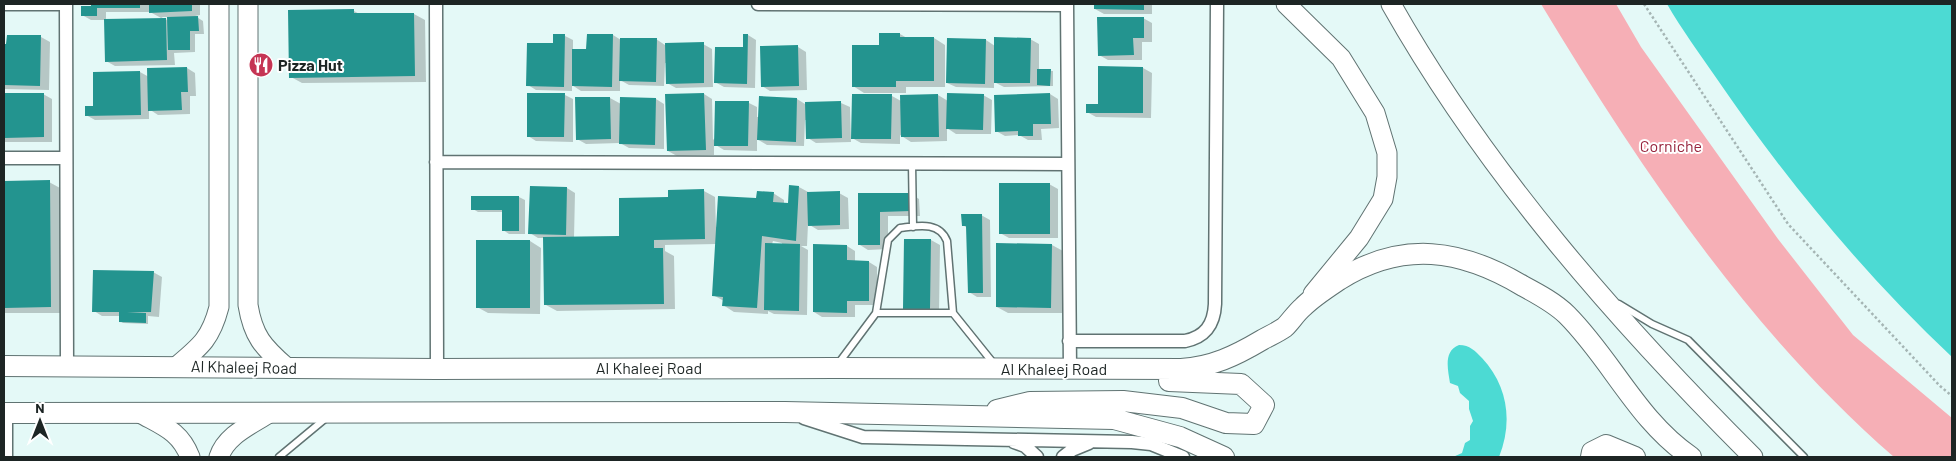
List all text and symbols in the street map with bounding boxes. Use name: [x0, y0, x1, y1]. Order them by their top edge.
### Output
restaurant icon: Pizza Hut: [248, 52, 274, 78]
place label: Pizza Hut: [278, 55, 343, 74]
park label: Corniche: [1640, 136, 1702, 155]
street label: Al Khaleej Road: [191, 356, 297, 377]
street label: Al Khaleej Road: [596, 358, 702, 377]
street label: Al Khaleej Road: [1001, 359, 1107, 378]
north arrow: [15, 396, 65, 446]
text: N: [35, 399, 45, 416]

